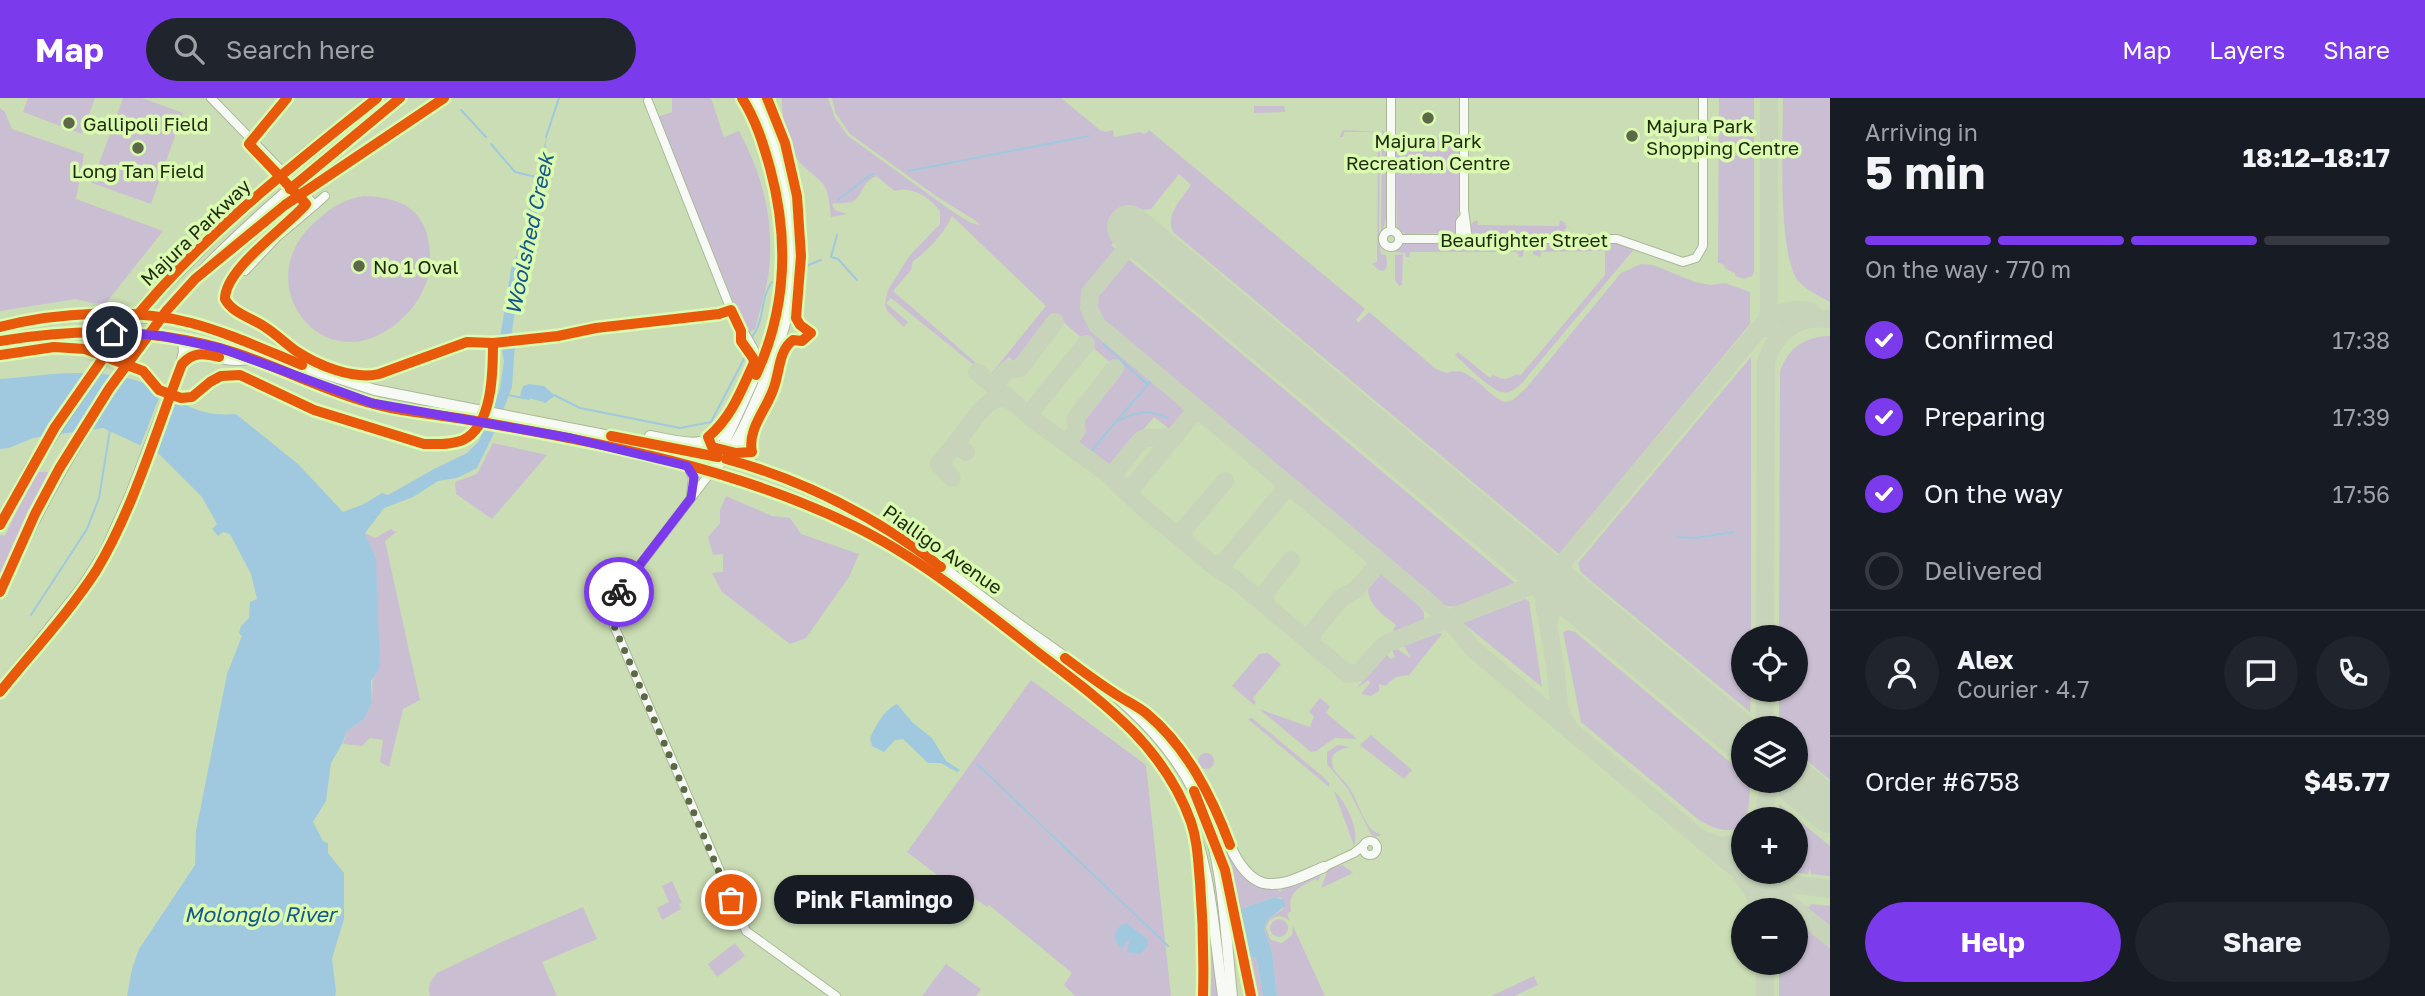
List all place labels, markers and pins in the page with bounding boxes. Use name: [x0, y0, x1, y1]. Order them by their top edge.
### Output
marker: Majura Park Recreation Centre: [1420, 110, 1436, 126]
place label: Gallipoli Field: [83, 112, 208, 135]
place label: Majura Park Shopping Centre: [1646, 114, 1799, 159]
marker: Gallipoli Field: [61, 115, 77, 131]
marker: Majura Park Shopping Centre: [1624, 128, 1640, 144]
place label: Majura Park Recreation Centre: [1346, 129, 1510, 174]
marker: Long Tan Field: [130, 140, 146, 156]
place label: Long Tan Field: [72, 159, 204, 182]
place label: No 1 Oval: [373, 255, 459, 278]
marker: No 1 Oval: [351, 258, 367, 274]
pin: [82, 302, 142, 362]
pin: [701, 870, 761, 930]
callout: Pink Flamingo: [773, 876, 973, 924]

